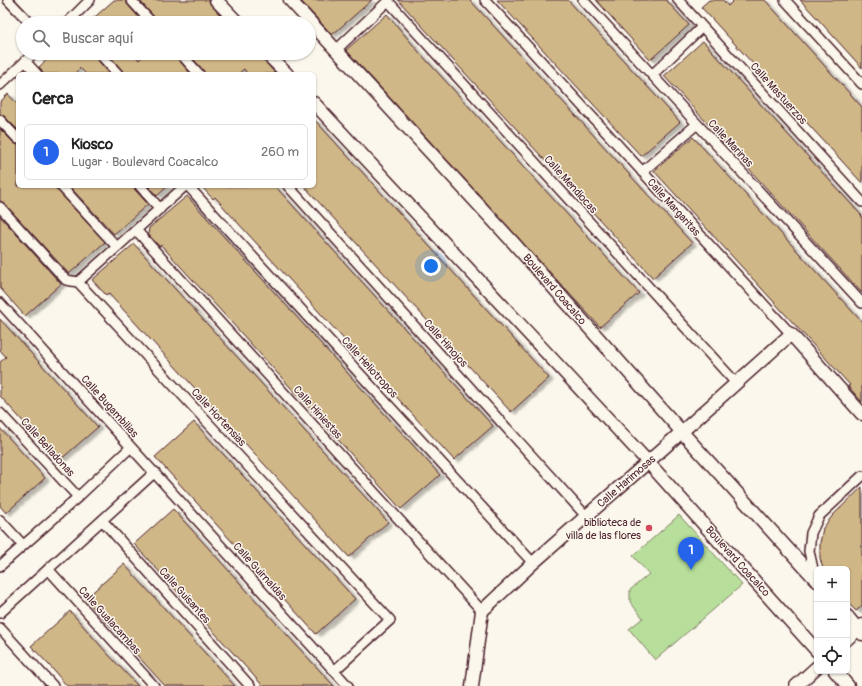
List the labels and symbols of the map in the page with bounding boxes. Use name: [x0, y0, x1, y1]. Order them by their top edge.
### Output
street label: Calle Mastuerzos: [747, 60, 810, 127]
street label: Calle Marinas: [705, 117, 756, 170]
street label: Calle Mendiocas: [541, 153, 600, 216]
street label: Calle Margaritas: [644, 176, 703, 239]
street label: Boulevard Coacalco: [520, 251, 589, 328]
your location: [421, 256, 441, 276]
street label: Calle Hinojos: [421, 317, 470, 370]
street label: Calle Heliotropos: [339, 334, 400, 401]
street label: Calle Bugambilias: [78, 373, 141, 440]
street label: Calle Hiniestas: [290, 383, 345, 442]
street label: Calle Hortensias: [189, 386, 249, 449]
street label: Calle Belladonas: [18, 415, 77, 479]
street label: Calle Harimosas: [594, 452, 658, 510]
place label: biblioteca de villa de las flores: [565, 516, 642, 542]
marker: biblioteca de villa de las flores: [644, 523, 654, 533]
street label: Boulevard Coacalco: [703, 524, 773, 599]
pin: 1: [678, 537, 704, 570]
street label: Calle Guirnaldas: [230, 540, 289, 603]
street label: Calle Guisantes: [156, 565, 213, 626]
street label: Calle Gualacambas: [76, 584, 143, 657]

